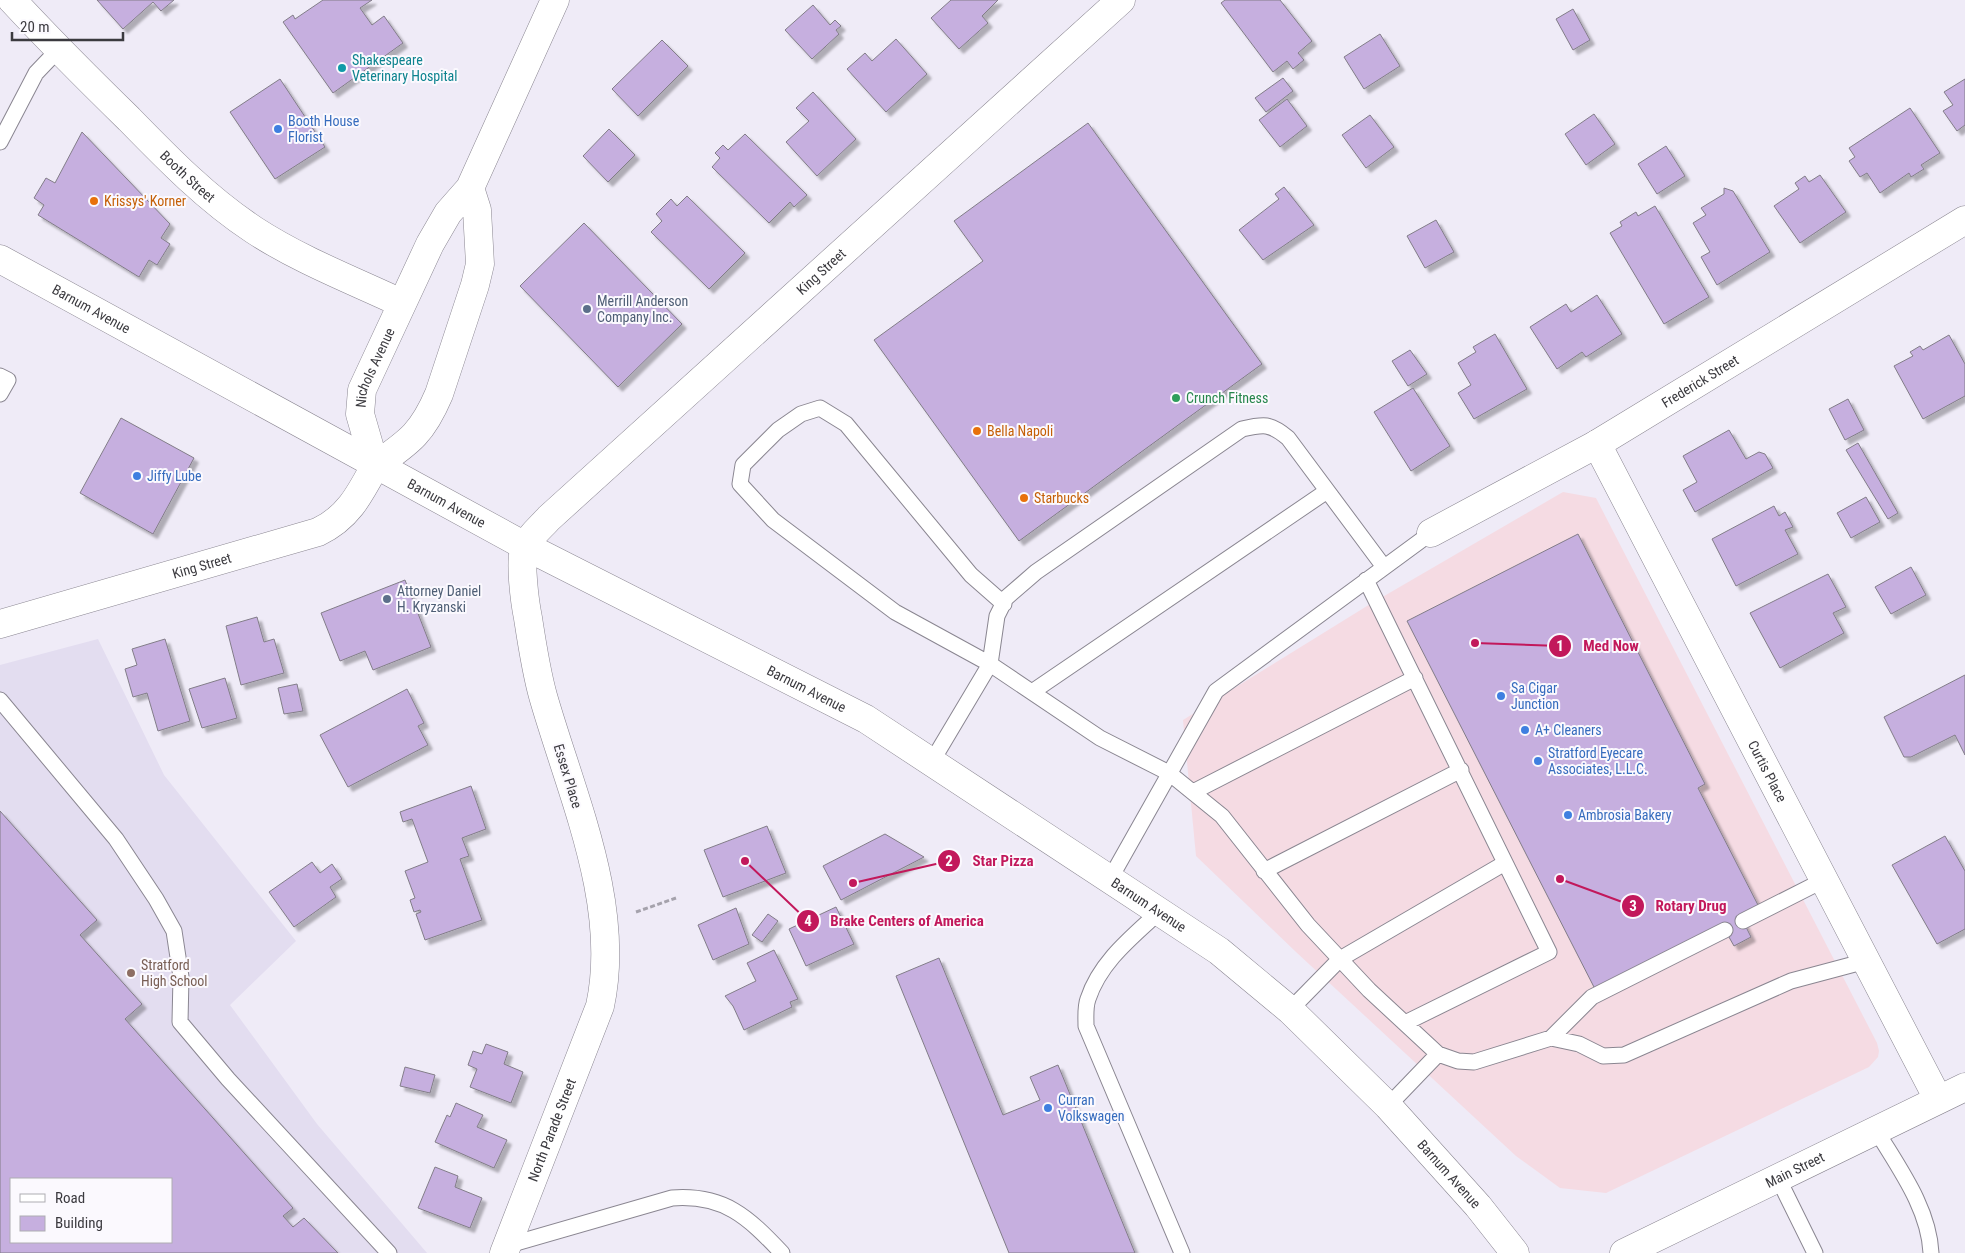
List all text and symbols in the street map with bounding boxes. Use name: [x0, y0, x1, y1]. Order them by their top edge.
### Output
scale bar: [12, 10, 124, 42]
text: 20 m: [20, 18, 50, 36]
place label: Shakespeare Veterinary Hospital: [352, 52, 458, 84]
marker: Shakespeare Veterinary Hospital: [336, 62, 348, 74]
place label: Booth House Florist: [288, 113, 360, 145]
marker: Booth House Florist: [272, 123, 284, 135]
street label: Booth Street: [157, 147, 218, 206]
place label: Krissys' Korner: [104, 193, 186, 209]
marker: Krissys' Korner: [88, 195, 100, 207]
street label: King Street: [793, 245, 849, 298]
street label: Barnum Avenue: [50, 281, 133, 337]
place label: Merrill Anderson Company Inc.: [597, 293, 688, 325]
marker: Merrill Anderson Company Inc.: [581, 303, 593, 315]
street label: Nichols Avenue: [353, 325, 398, 408]
street label: Frederick Street: [1659, 352, 1741, 411]
place label: Crunch Fitness: [1186, 390, 1268, 406]
marker: Crunch Fitness: [1170, 392, 1182, 404]
place label: Bella Napoli: [987, 423, 1053, 439]
marker: Bella Napoli: [971, 425, 983, 437]
place label: Jiffy Lube: [147, 468, 202, 484]
marker: Jiffy Lube: [131, 470, 143, 482]
street label: Barnum Avenue: [405, 475, 489, 531]
place label: Starbucks: [1034, 490, 1089, 506]
marker: Starbucks: [1018, 492, 1030, 504]
street label: King Street: [170, 550, 233, 582]
place label: Attorney Daniel H. Kryzanski: [397, 583, 481, 615]
marker: Attorney Daniel H. Kryzanski: [381, 593, 393, 605]
callout: Med Now: [1548, 631, 1649, 661]
text: 1: [1556, 637, 1564, 655]
text: Med Now: [1583, 637, 1639, 655]
street label: Barnum Avenue: [764, 662, 849, 716]
place label: Sa Cigar Junction: [1511, 680, 1559, 712]
marker: Sa Cigar Junction: [1495, 690, 1507, 702]
place label: A+ Cleaners: [1535, 722, 1602, 738]
marker: A+ Cleaners: [1519, 724, 1531, 736]
street label: Curtis Place: [1745, 738, 1790, 805]
street label: Essex Place: [551, 742, 585, 810]
place label: Stratford Eyecare Associates, L.L.C.: [1548, 745, 1648, 777]
marker: Stratford Eyecare Associates, L.L.C.: [1532, 755, 1544, 767]
place label: Ambrosia Bakery: [1578, 807, 1672, 823]
marker: Ambrosia Bakery: [1562, 809, 1574, 821]
callout: Star Pizza: [937, 846, 1043, 876]
text: 2: [945, 852, 953, 870]
text: Star Pizza: [972, 852, 1034, 870]
street label: Barnum Avenue: [1108, 874, 1190, 935]
callout: Rotary Drug: [1621, 891, 1737, 921]
text: 3: [1629, 897, 1637, 915]
text: Rotary Drug: [1655, 897, 1727, 915]
callout: Brake Centers of America: [796, 906, 994, 936]
text: 4: [804, 912, 812, 930]
text: Brake Centers of America: [830, 912, 984, 930]
place label: Stratford High School: [141, 957, 208, 989]
marker: Stratford High School: [125, 967, 137, 979]
street label: North Parade Street: [525, 1076, 579, 1184]
place label: Curran Volkswagen: [1058, 1092, 1125, 1124]
marker: Curran Volkswagen: [1042, 1102, 1054, 1114]
street label: Barnum Avenue: [1414, 1137, 1484, 1212]
street label: Main Street: [1763, 1149, 1827, 1191]
legend: [10, 1178, 172, 1243]
text: Road: [55, 1189, 85, 1207]
text: Building: [55, 1214, 103, 1232]

